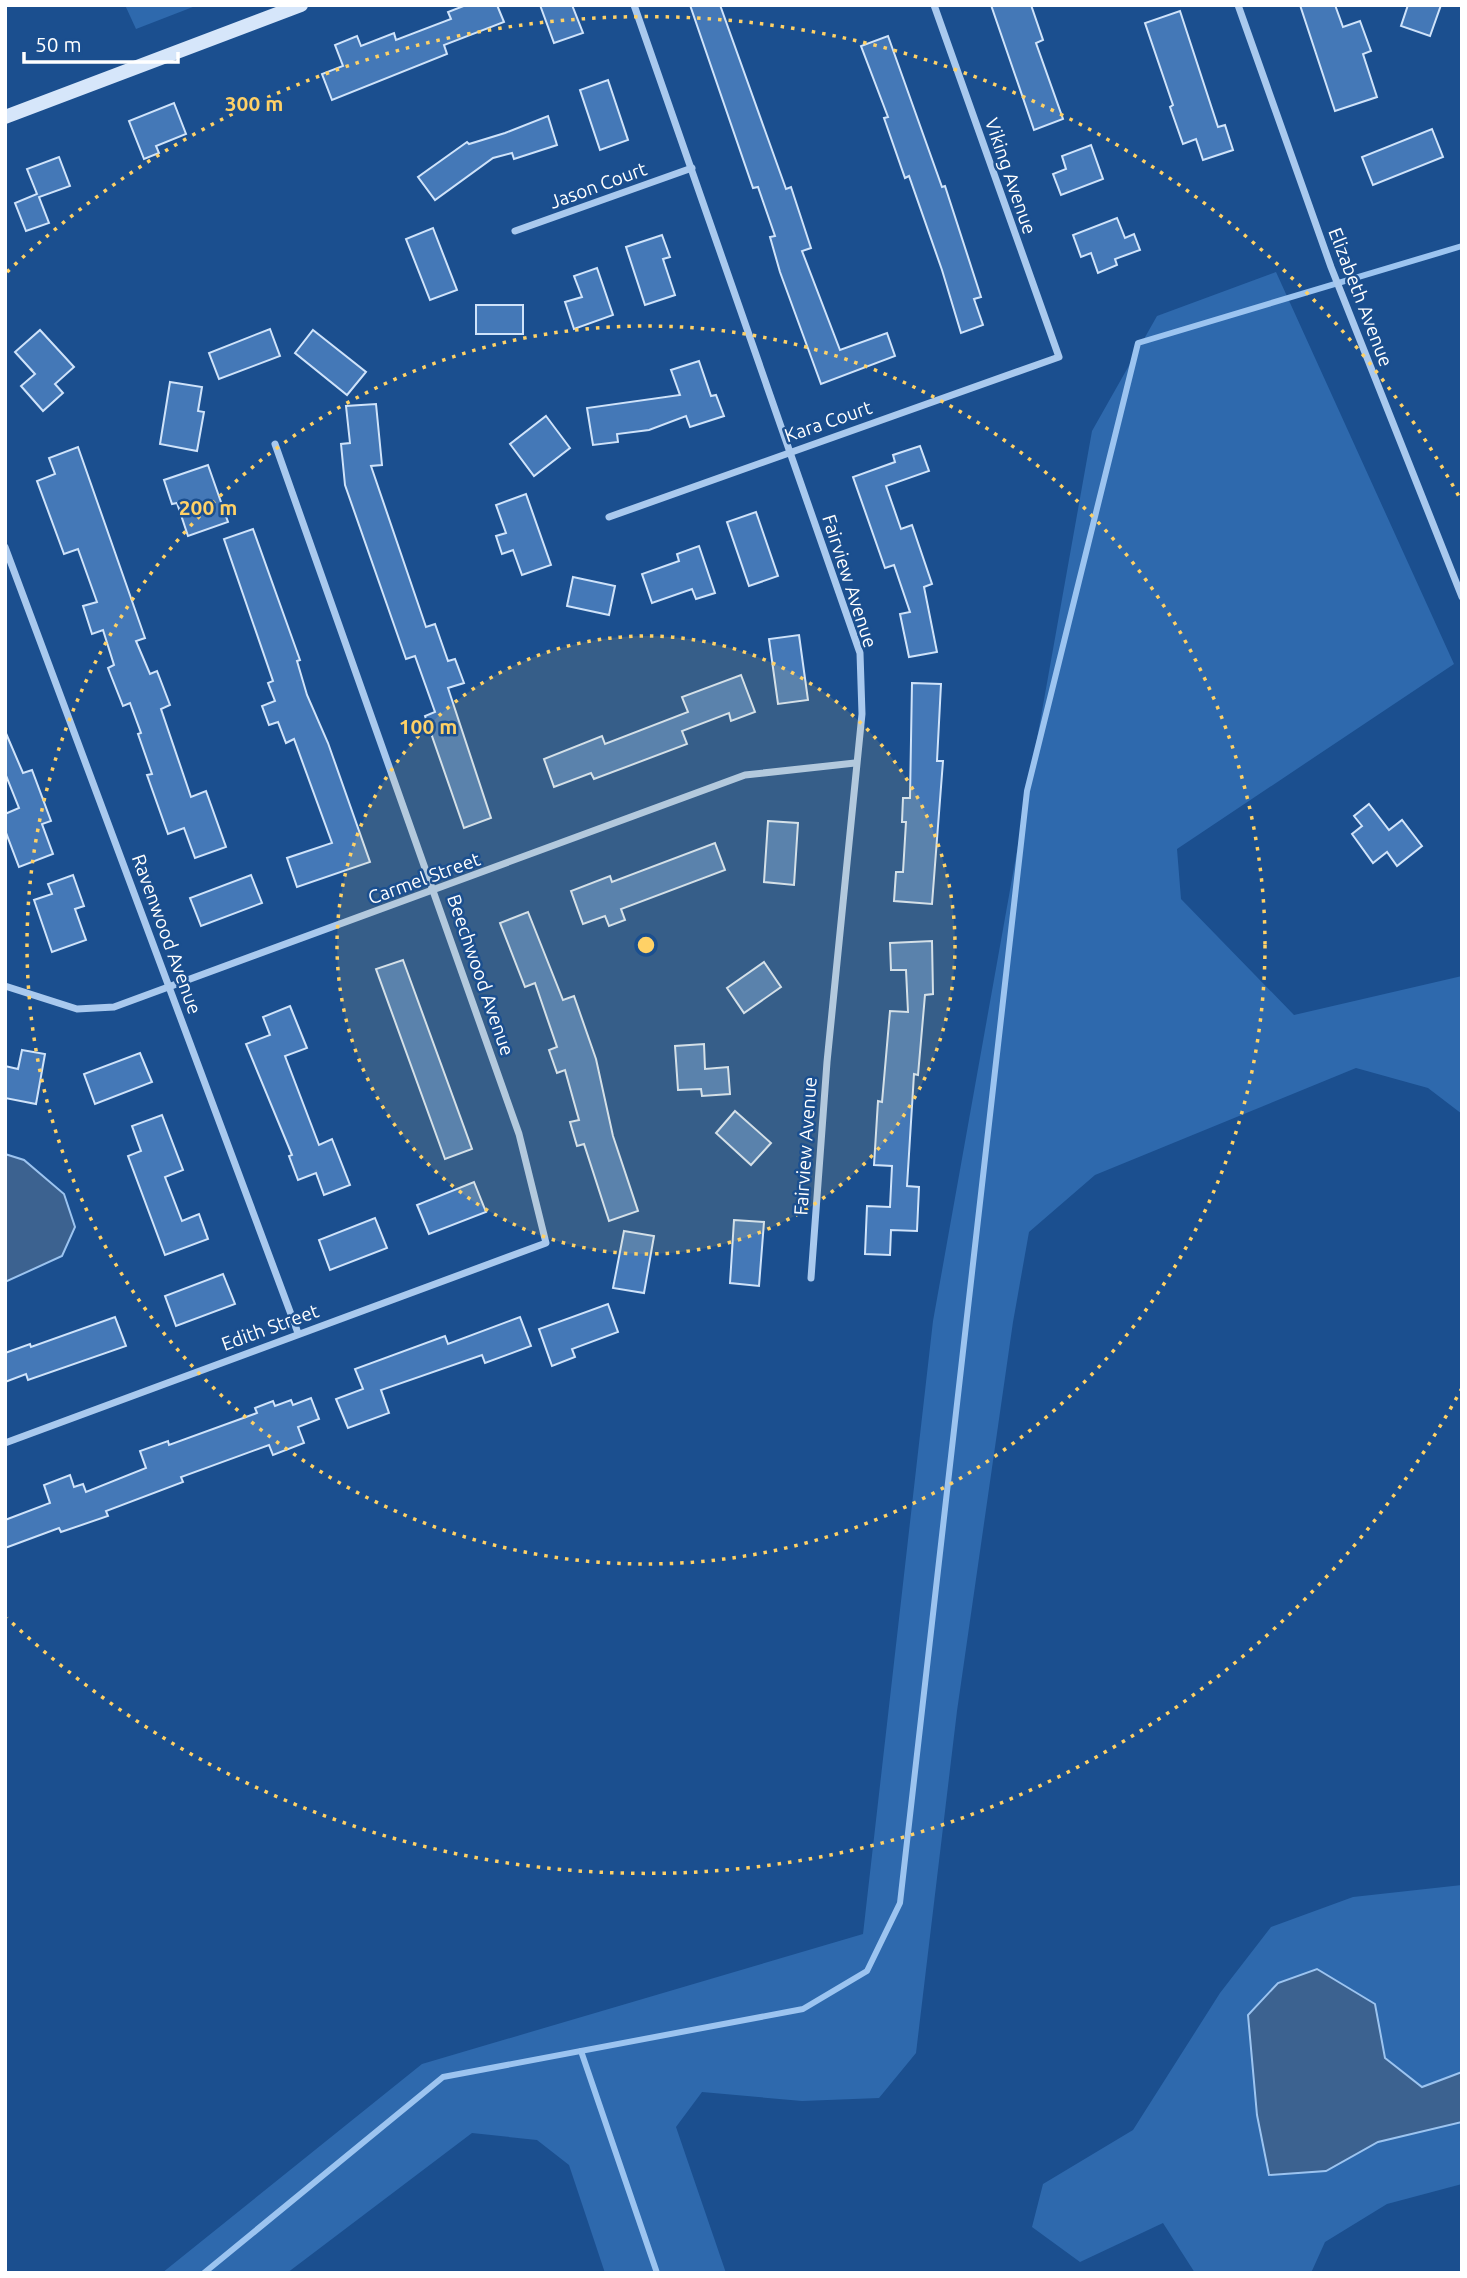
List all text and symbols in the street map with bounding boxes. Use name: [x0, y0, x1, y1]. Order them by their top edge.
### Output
scale bar: [24, 21, 178, 65]
text: 50 m: [35, 32, 82, 56]
text: 300 m: [225, 91, 283, 115]
street label: Viking Avenue: [981, 115, 1041, 237]
street label: Jason Court: [546, 157, 650, 213]
street label: Elizabeth Avenue: [1324, 224, 1398, 370]
street label: Kara Court: [781, 396, 875, 446]
text: 200 m: [179, 495, 237, 519]
street label: Fairview Avenue: [818, 512, 882, 650]
text: 100 m: [399, 714, 457, 738]
street label: Carmel Street: [365, 847, 484, 908]
street label: Ravenwood Avenue: [128, 851, 206, 1017]
street label: Beechwood Avenue: [443, 891, 519, 1059]
centre of rings: [634, 933, 658, 957]
street label: Fairview Avenue: [789, 1076, 821, 1216]
street label: Edith Street: [218, 1299, 322, 1355]

